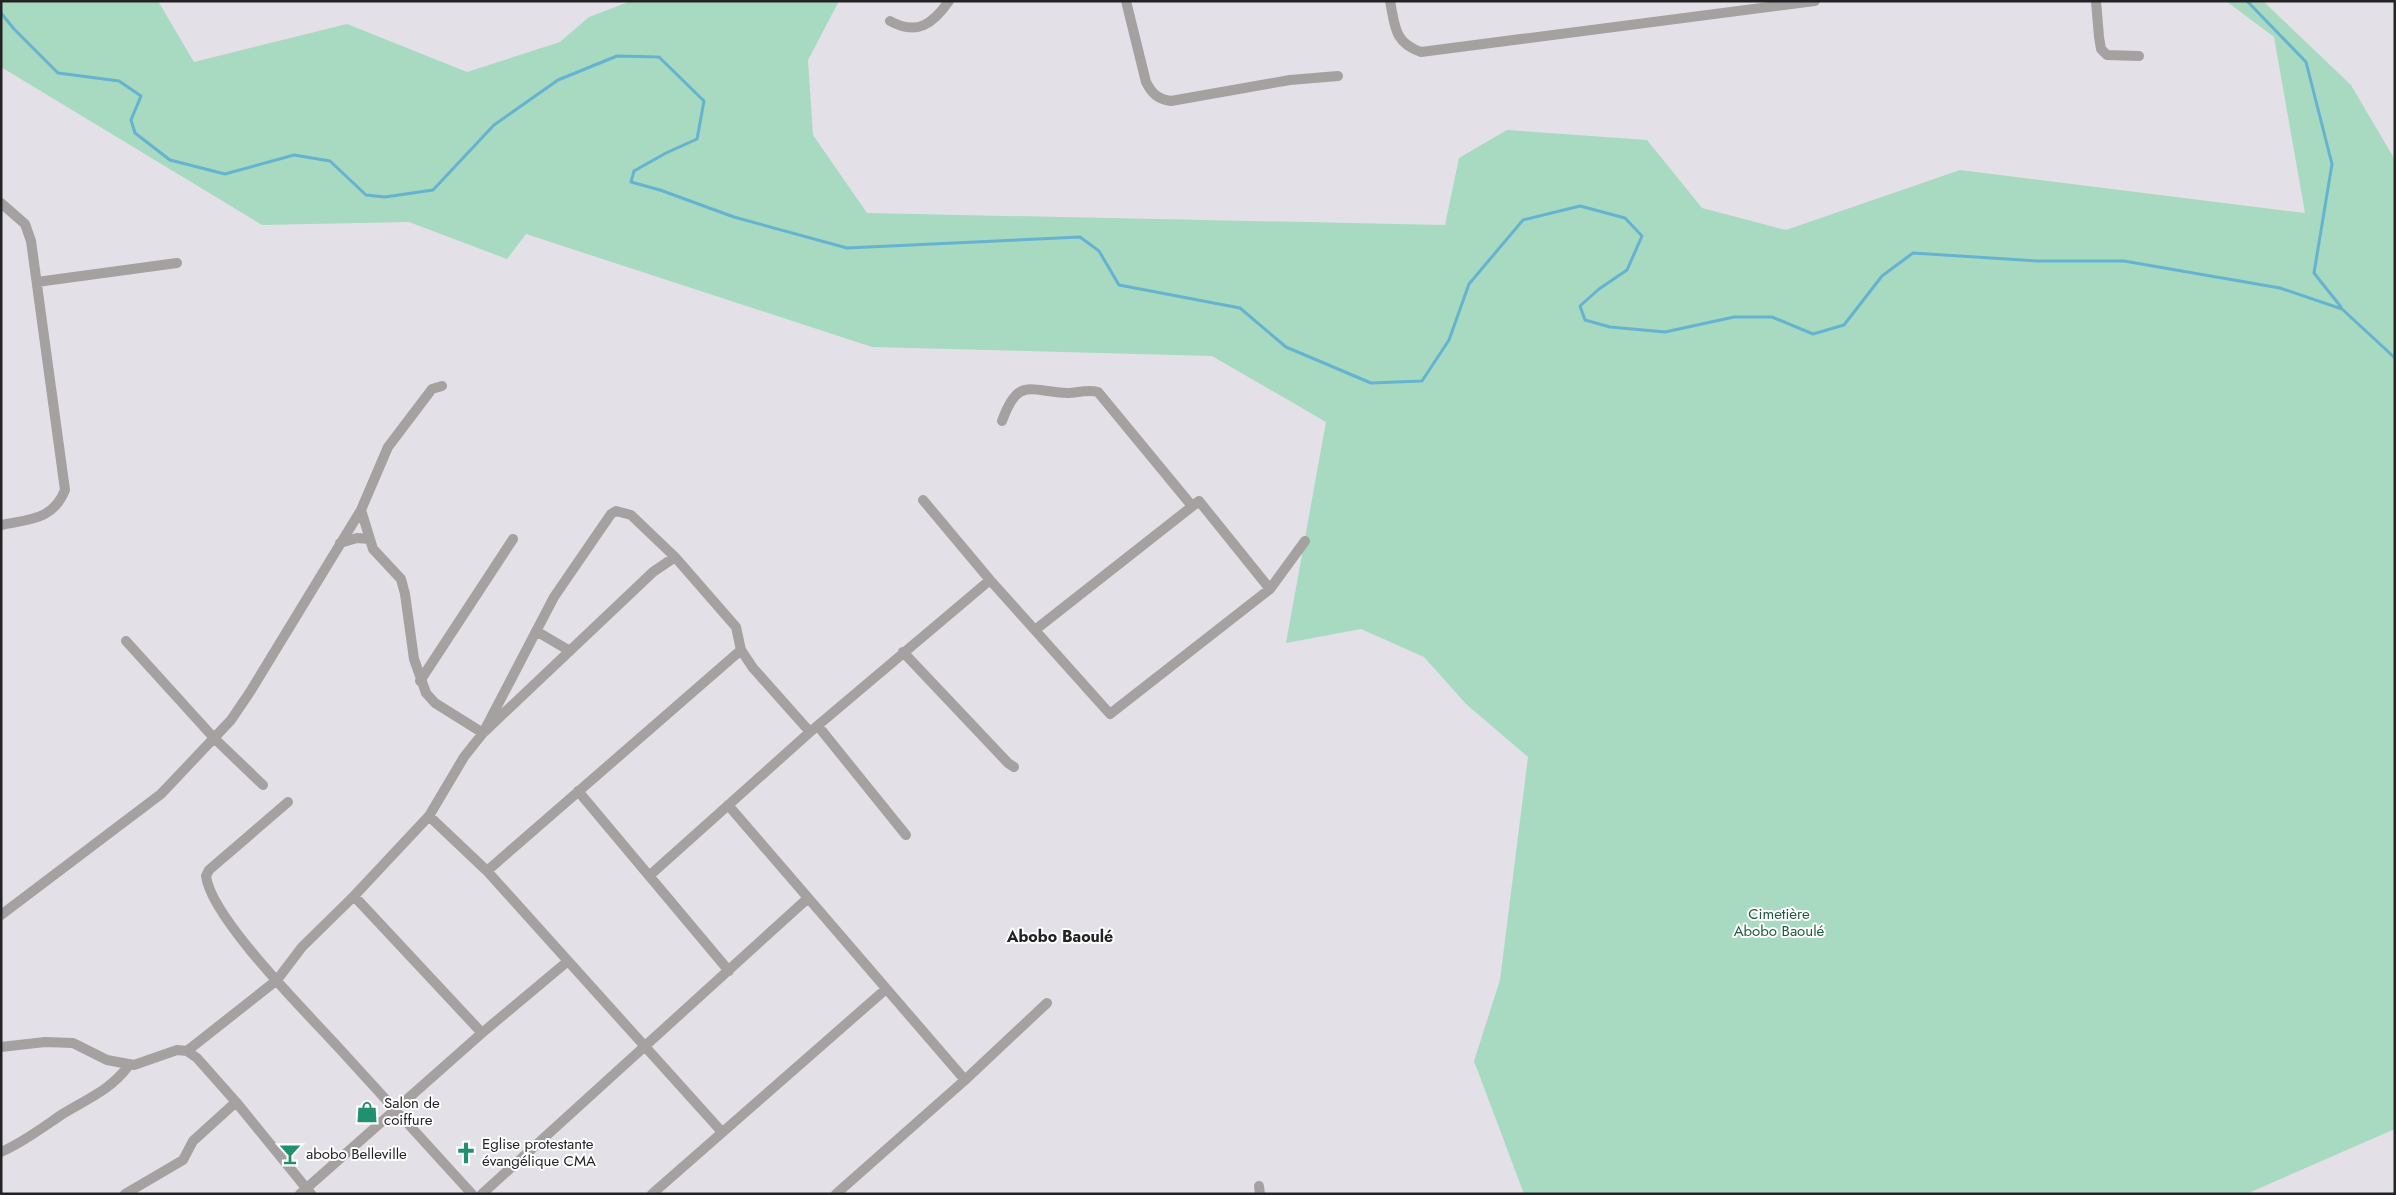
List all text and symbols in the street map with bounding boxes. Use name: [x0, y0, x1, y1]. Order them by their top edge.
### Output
park label: Cimetière Abobo Baoulé: [1734, 903, 1825, 942]
district label: Abobo Baoulé: [1006, 925, 1113, 948]
place label: Salon de coiffure: [384, 1092, 440, 1131]
shop icon: Salon de coiffure: [354, 1099, 380, 1125]
place label: Eglise protestante évangélique CMA: [482, 1133, 596, 1172]
church icon: Eglise protestante évangélique CMA: [453, 1140, 479, 1166]
bar icon: abobo Belleville: [277, 1141, 303, 1167]
place label: abobo Belleville: [306, 1143, 407, 1165]

